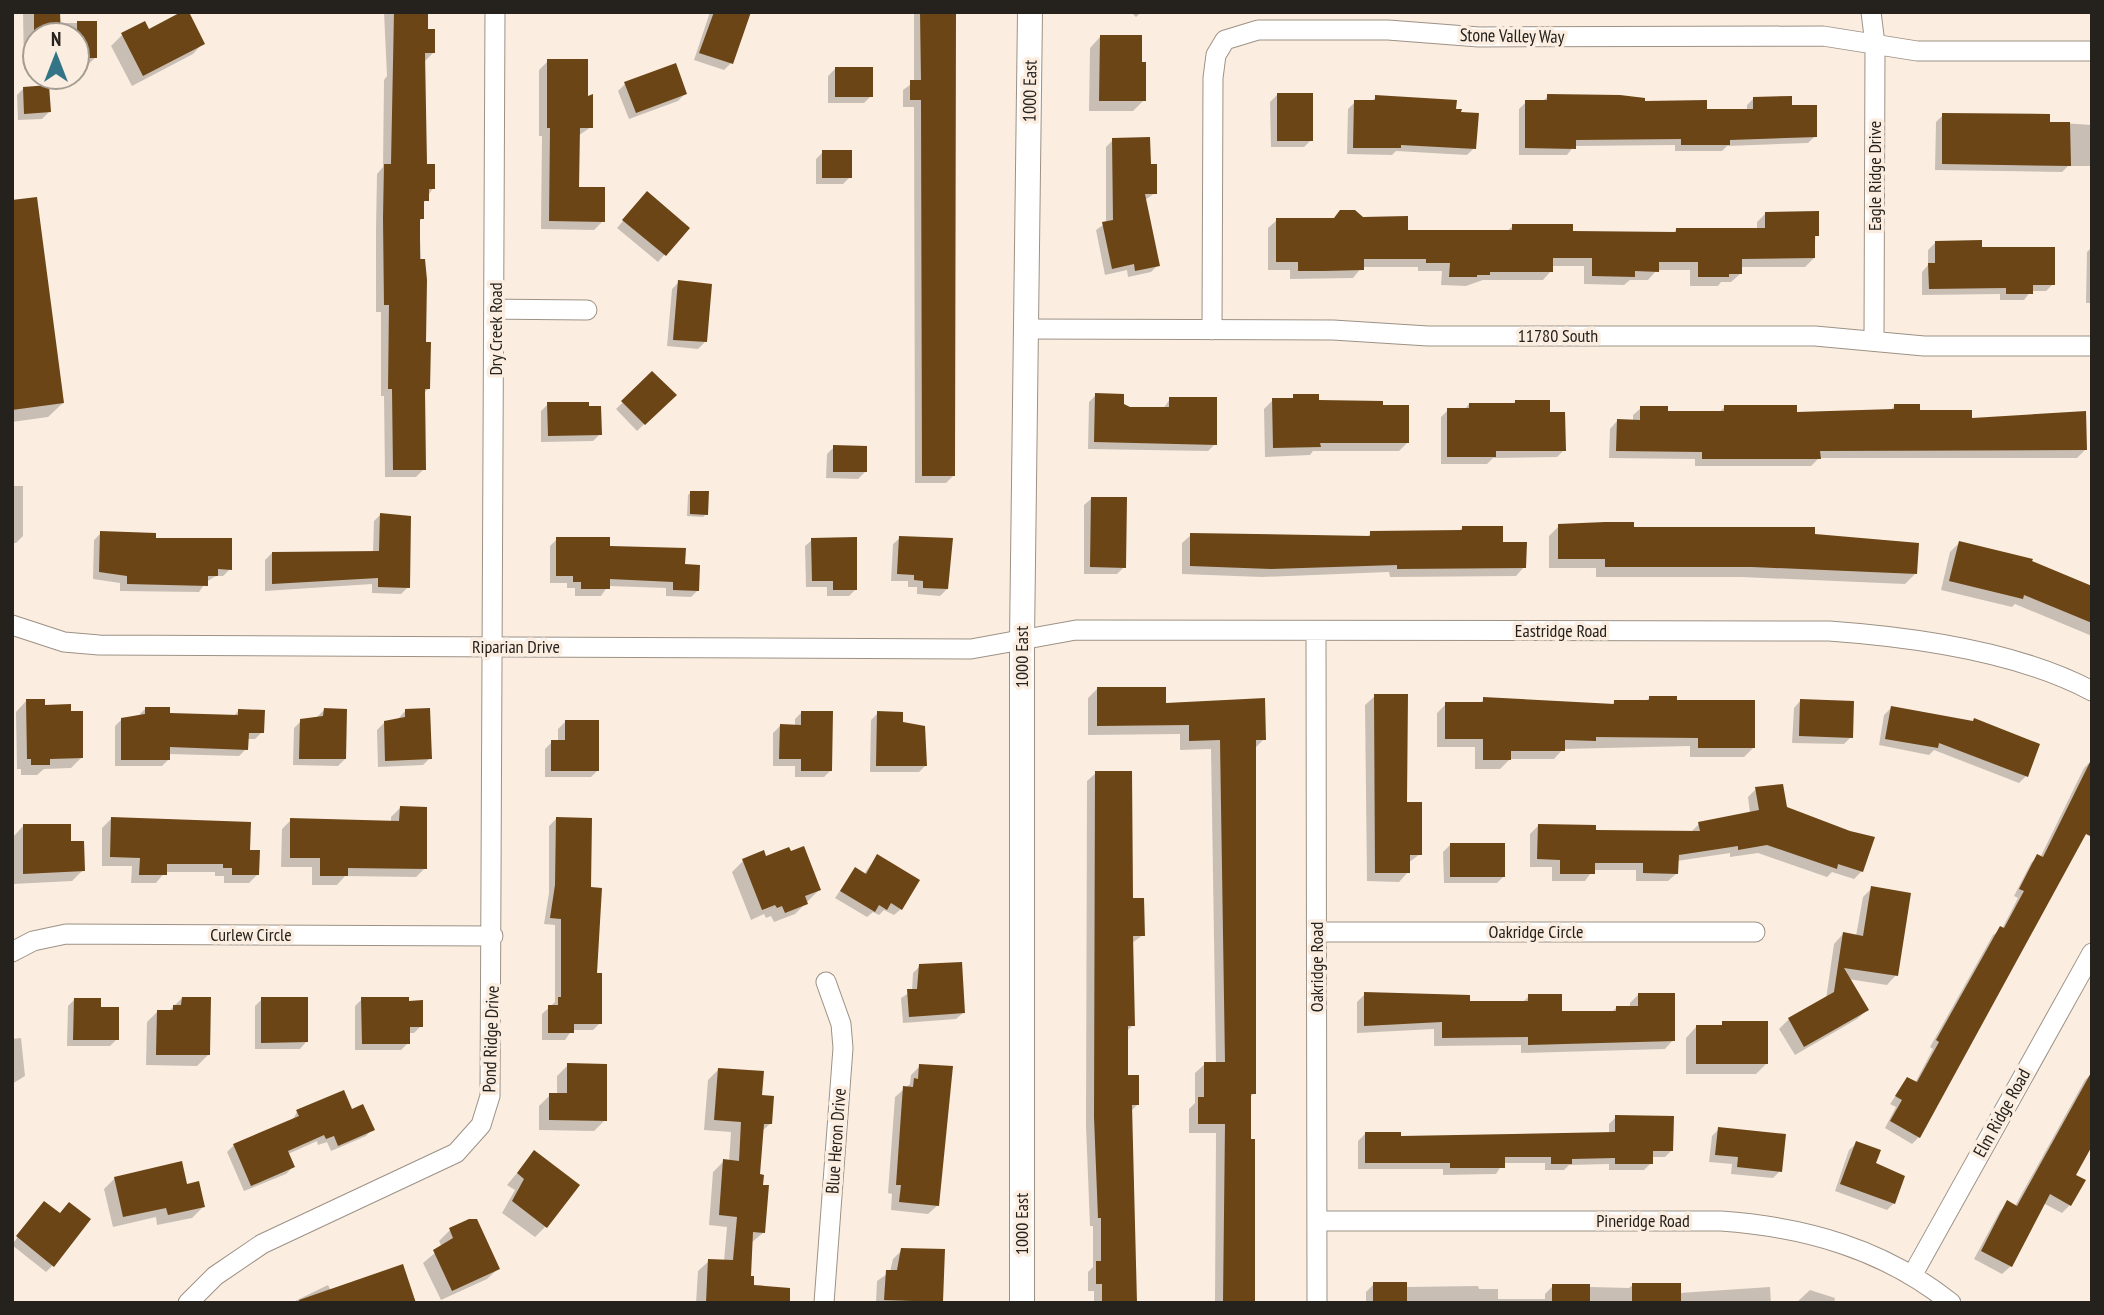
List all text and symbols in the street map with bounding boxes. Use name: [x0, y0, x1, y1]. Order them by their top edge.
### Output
north arrow: [21, 21, 91, 91]
street label: Stone Valley Way: [1460, 23, 1565, 48]
text: N: [51, 27, 61, 51]
street label: 1000 East: [1017, 60, 1042, 122]
street label: Eagle Ridge Drive: [1863, 121, 1886, 231]
street label: Dry Creek Road: [484, 282, 507, 376]
street label: 11780 South: [1518, 324, 1598, 347]
street label: Eastridge Road: [1515, 619, 1607, 642]
street label: 1000 East: [1010, 626, 1033, 688]
street label: Riparian Drive: [472, 635, 560, 658]
street label: Oakridge Circle: [1489, 920, 1583, 943]
street label: Oakridge Road: [1305, 922, 1328, 1012]
street label: Curlew Circle: [210, 923, 292, 946]
street label: Pond Ridge Drive: [477, 985, 504, 1093]
street label: Elm Ridge Road: [1968, 1065, 2035, 1161]
street label: Blue Heron Drive: [820, 1087, 851, 1195]
street label: 1000 East: [1010, 1193, 1033, 1255]
street label: Pineridge Road: [1596, 1209, 1690, 1232]

